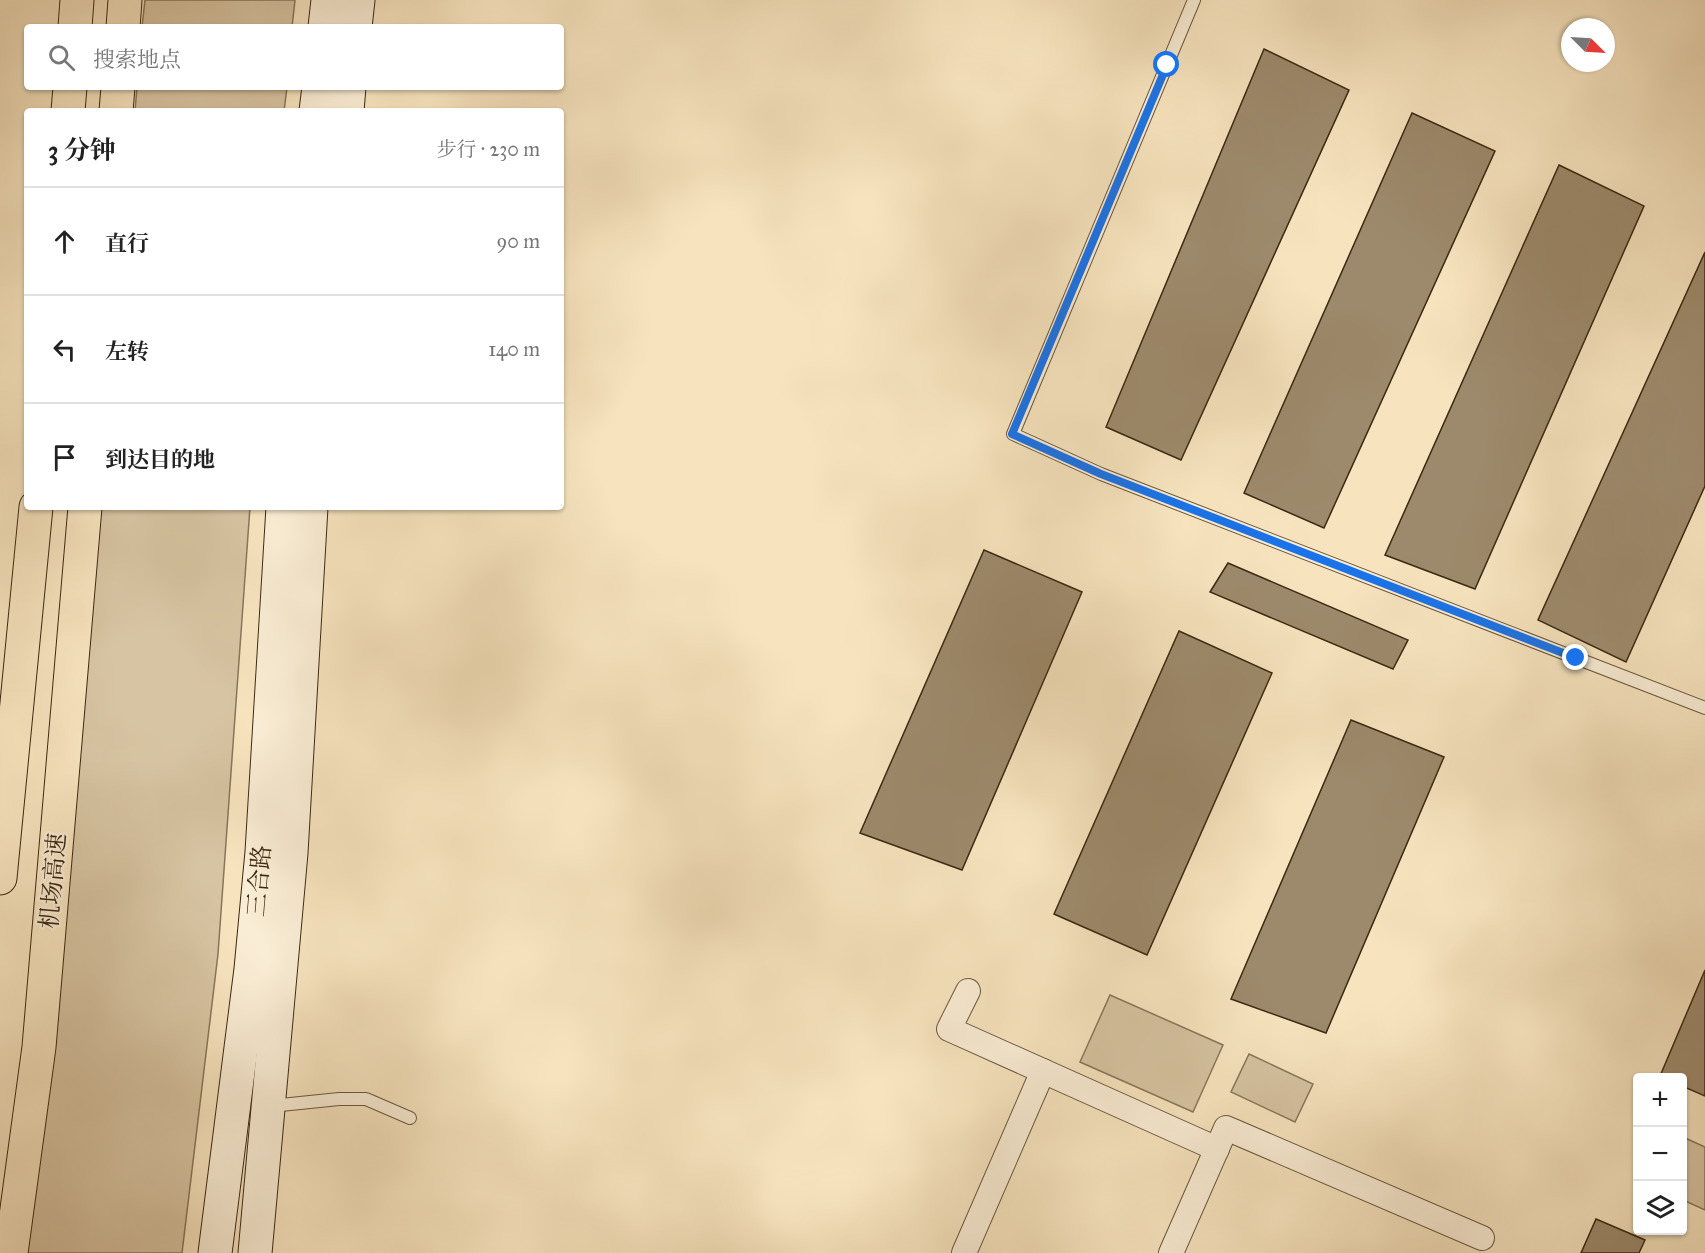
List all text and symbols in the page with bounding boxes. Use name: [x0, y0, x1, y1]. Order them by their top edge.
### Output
north arrow: [1561, 18, 1615, 72]
search box: [24, 24, 564, 90]
icon: search: [45, 41, 78, 74]
text: 搜索地点: [93, 46, 181, 73]
route start: [1153, 51, 1179, 77]
text: 3 分钟: [48, 134, 116, 166]
text: 步行 · 230 m: [436, 137, 540, 161]
icon: ahead: [48, 225, 81, 258]
text: 90 m: [497, 229, 540, 253]
text: 直行: [105, 230, 149, 257]
icon: left: [48, 333, 81, 366]
text: 140 m: [488, 337, 540, 361]
text: 左转: [105, 338, 149, 365]
icon: arrive: [48, 441, 81, 474]
text: 到达目的地: [105, 446, 215, 473]
route end: [1562, 644, 1588, 670]
street label: 机场高速: [34, 832, 72, 930]
street label: 三合路: [241, 844, 277, 918]
map controls: [1633, 1073, 1687, 1235]
button: +: [1633, 1073, 1687, 1127]
button: −: [1633, 1127, 1687, 1181]
button: layers: [1633, 1181, 1687, 1235]

